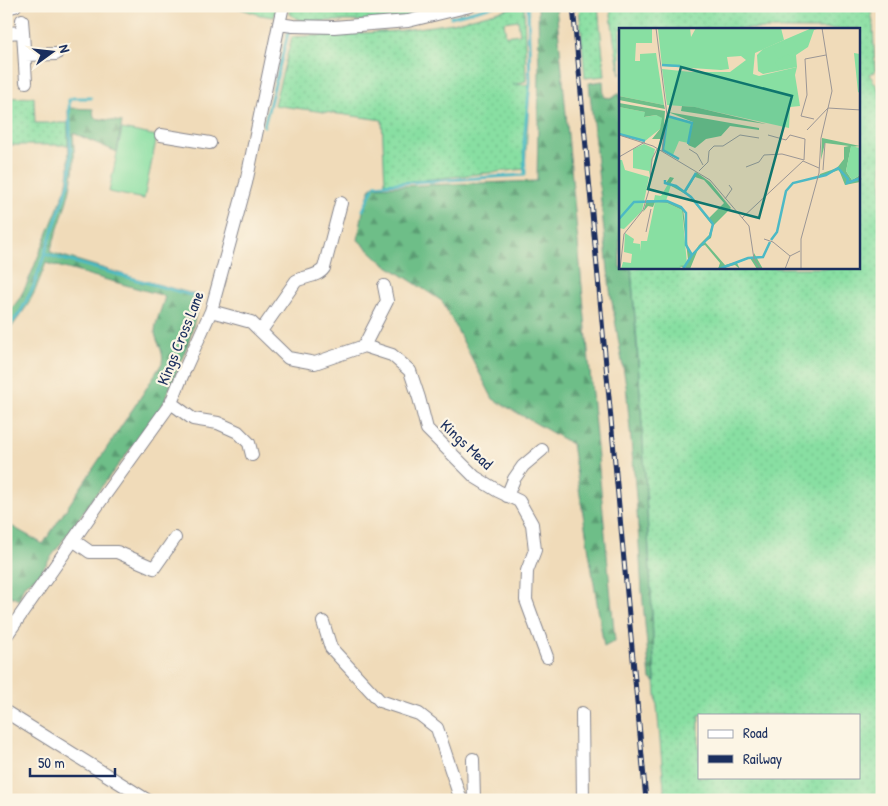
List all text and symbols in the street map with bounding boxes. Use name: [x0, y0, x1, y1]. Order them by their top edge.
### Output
north arrow: [28, 28, 78, 78]
inset map: [619, 28, 860, 269]
text: N: [55, 42, 75, 55]
street label: Kings Cross Lane: [151, 287, 209, 388]
street label: Kings Mead: [436, 414, 498, 474]
legend: [698, 714, 860, 778]
text: Road: [743, 722, 768, 743]
scale bar: [30, 746, 115, 778]
text: Railway: [743, 748, 782, 769]
text: 50 m: [38, 752, 65, 773]

